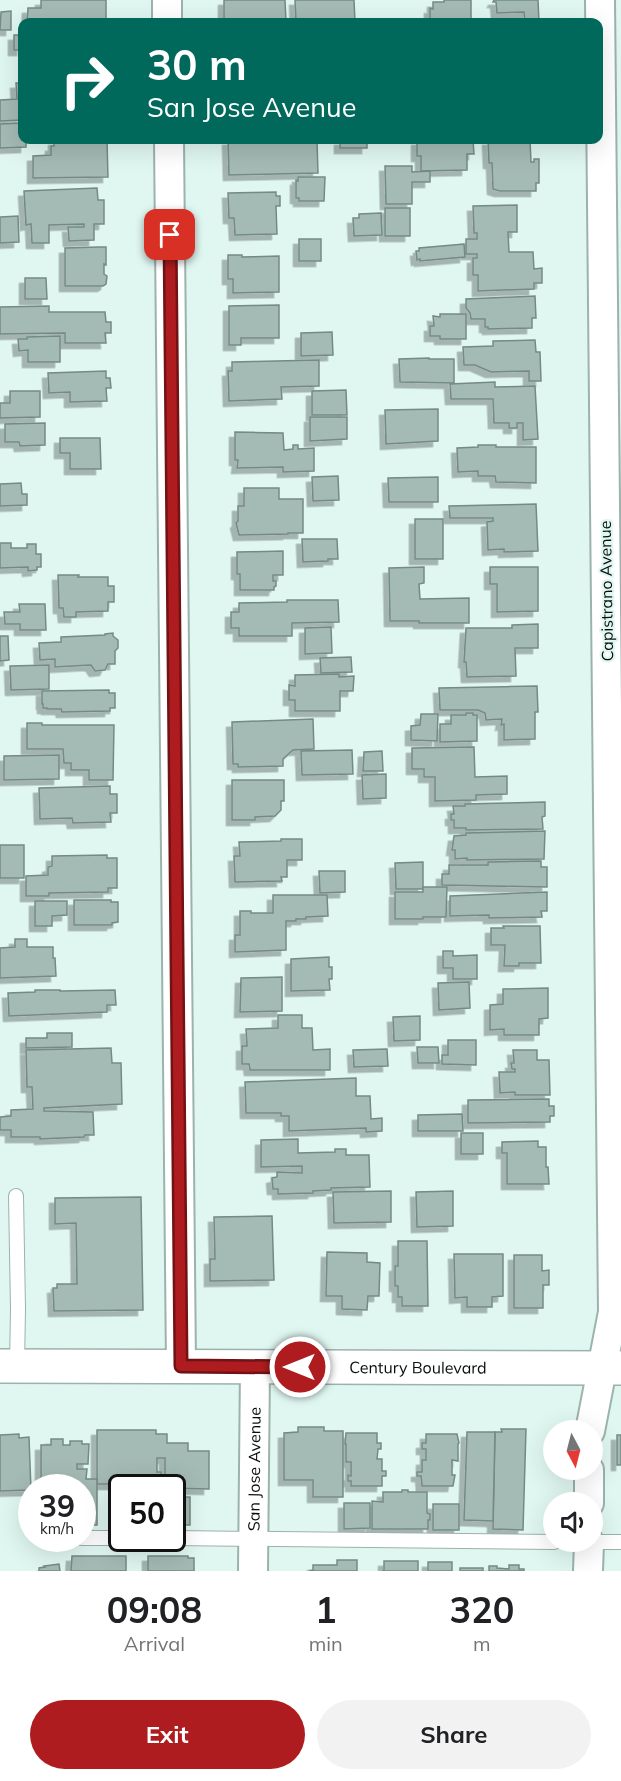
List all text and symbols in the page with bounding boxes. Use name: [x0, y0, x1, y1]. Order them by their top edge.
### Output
text: 30 m: [147, 38, 247, 91]
icon: right: [48, 42, 126, 120]
text: San Jose Avenue: [147, 90, 356, 124]
pin: [144, 209, 195, 260]
icon: arrive: [153, 218, 186, 251]
street label: Capistrano Avenue: [595, 520, 617, 662]
position arrow: [268, 1335, 332, 1399]
street label: Century Boulevard: [349, 1357, 487, 1378]
street label: San Jose Avenue: [243, 1407, 265, 1531]
north arrow: [543, 1420, 603, 1480]
map controls: [543, 1420, 603, 1552]
speed limit sign: 50: [108, 1474, 186, 1552]
text: 39: [39, 1487, 75, 1525]
button: sound: [543, 1492, 603, 1552]
text: km/h: [40, 1519, 74, 1538]
text: 09:08: [107, 1587, 202, 1632]
text: 1: [315, 1587, 337, 1632]
text: 320: [449, 1587, 514, 1632]
text: Arrival: [124, 1631, 185, 1656]
text: min: [309, 1631, 343, 1656]
text: m: [473, 1631, 491, 1656]
button: Exit: [30, 1700, 305, 1769]
button: Share: [317, 1700, 591, 1769]

